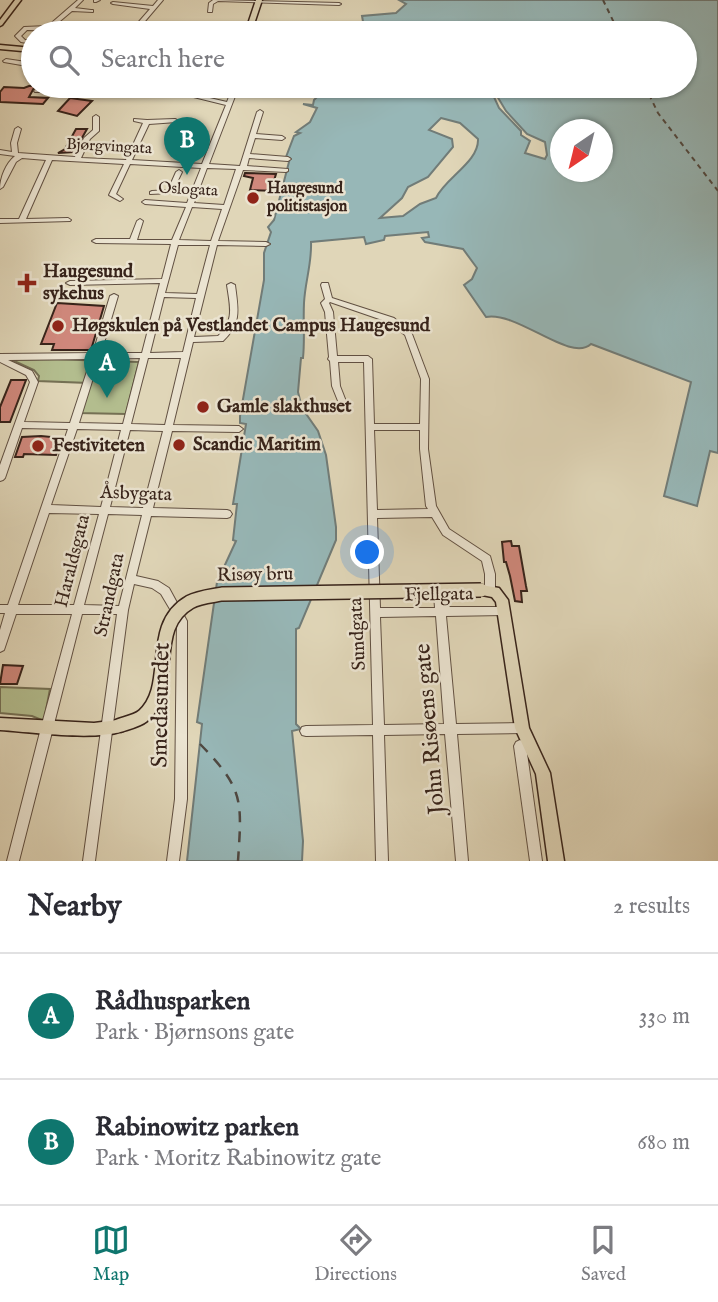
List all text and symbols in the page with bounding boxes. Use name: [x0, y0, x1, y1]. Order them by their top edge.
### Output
search box: [21, 21, 697, 98]
icon: search: [45, 41, 83, 79]
text: Search here: [101, 43, 225, 76]
pin: B: [164, 117, 210, 175]
north arrow: [550, 119, 613, 182]
street label: Bjørgvingata: [66, 135, 152, 159]
street label: Oslogata: [158, 178, 218, 202]
place label: Haugesund politistasjon: [266, 179, 348, 217]
marker: Haugesund politistasjon: [245, 190, 261, 206]
place label: Haugesund sykehus: [43, 260, 134, 306]
marker: Haugesund sykehus: [17, 273, 37, 293]
place label: Høgskulen på Vestlandet Campus Haugesund: [72, 314, 431, 338]
marker: Høgskulen på Vestlandet Campus Haugesund: [50, 318, 66, 334]
pin: A: [84, 340, 130, 398]
place label: Gamle slakthuset: [217, 395, 352, 419]
marker: Gamle slakthuset: [195, 399, 211, 415]
place label: Scandic Maritim: [193, 433, 321, 457]
place label: Festiviteten: [52, 434, 145, 458]
marker: Scandic Maritim: [171, 437, 187, 453]
marker: Festiviteten: [30, 438, 46, 454]
street label: Åsbygata: [99, 480, 173, 507]
street label: Haraldsgata: [50, 511, 96, 610]
your location: [350, 535, 384, 569]
street label: Strandgata: [89, 550, 131, 639]
street label: Risøy bru: [216, 562, 294, 588]
street label: Fjellgata: [404, 582, 474, 608]
street label: Sundgata: [344, 596, 372, 671]
street label: Smedasundet: [145, 642, 177, 768]
street label: John Risøens gate: [408, 642, 452, 819]
text: Nearby: [28, 888, 121, 926]
text: 2 results: [613, 892, 690, 921]
text: Rådhusparken: [95, 985, 250, 1018]
text: A: [43, 1002, 59, 1031]
text: 330 m: [639, 1002, 690, 1031]
text: Park · Bjørnsons gate: [95, 1018, 294, 1047]
text: Rabinowitz parken: [95, 1111, 299, 1144]
text: B: [43, 1128, 59, 1157]
text: 680 m: [637, 1128, 690, 1157]
text: Park · Moritz Rabinowitz gate: [95, 1144, 381, 1173]
tab: Map: [92, 1221, 130, 1287]
tab: Directions: [314, 1221, 397, 1287]
tab: Saved: [581, 1221, 626, 1287]

